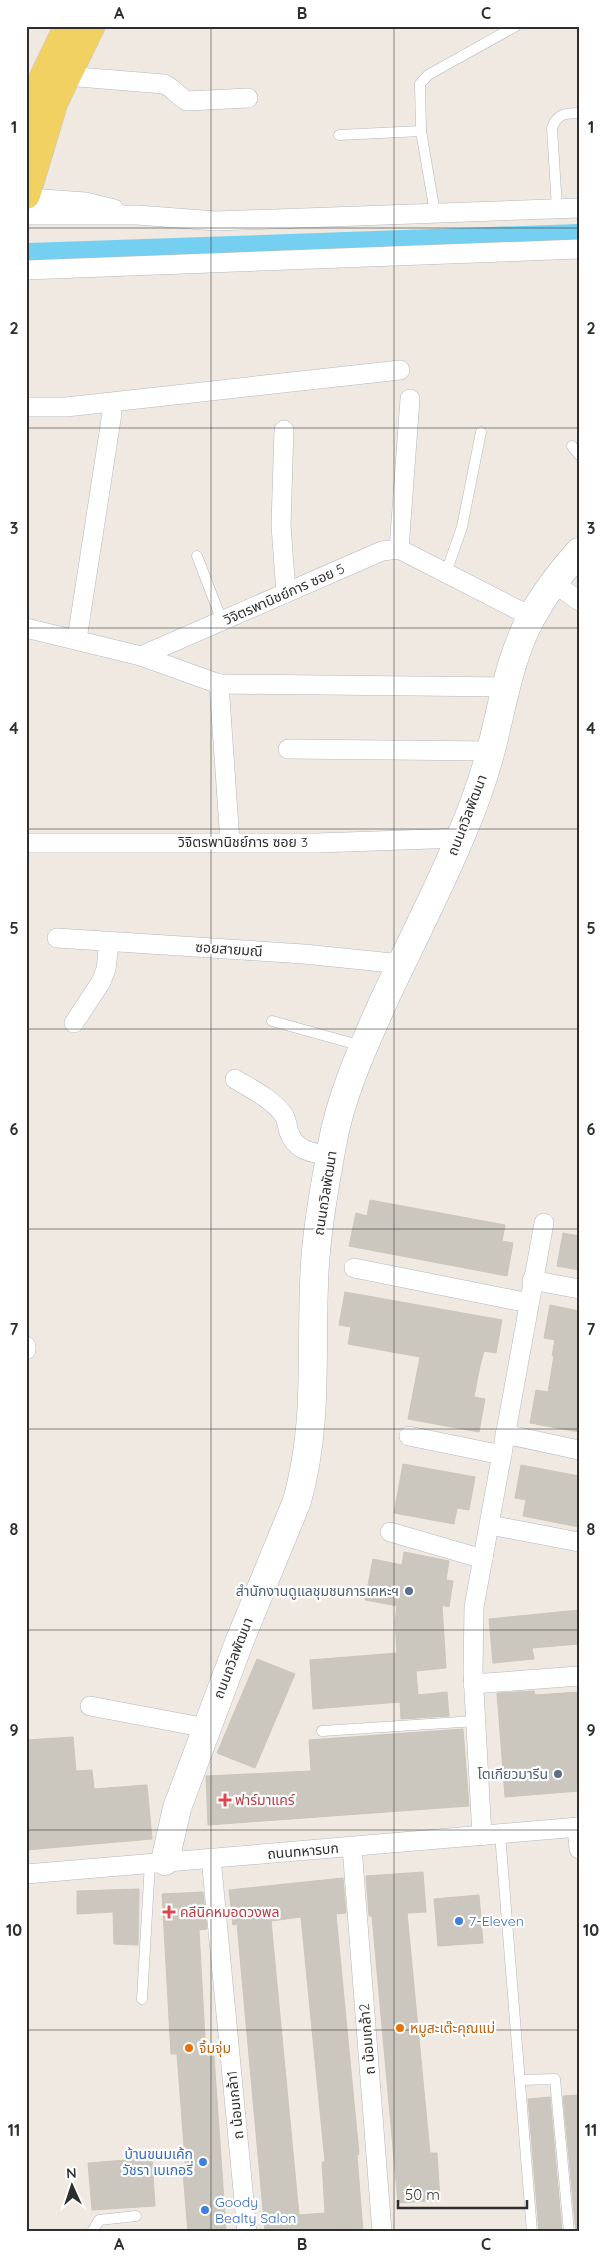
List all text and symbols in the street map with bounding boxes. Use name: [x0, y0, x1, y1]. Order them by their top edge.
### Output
text: A: [114, 3, 125, 23]
text: B: [297, 3, 307, 23]
text: C: [481, 3, 491, 23]
text: 1: [11, 117, 17, 137]
text: 1: [588, 117, 594, 137]
text: 2: [9, 318, 19, 338]
text: 2: [586, 318, 596, 338]
text: 3: [10, 518, 18, 538]
text: 3: [587, 518, 595, 538]
street label: วิจิตรพานิชย์การ ซอย 5: [220, 559, 347, 629]
text: 4: [9, 718, 19, 738]
text: 4: [586, 718, 596, 738]
street label: ถนนถวิลพัฒนา: [443, 772, 491, 858]
street label: วิจิตรพานิชย์การ ซอย 3: [177, 833, 308, 851]
text: 5: [9, 918, 19, 938]
text: 5: [586, 918, 596, 938]
street label: ซอยสายมณี: [195, 938, 263, 960]
text: 6: [10, 1119, 19, 1139]
text: 6: [587, 1119, 596, 1139]
street label: ถนนถวิลพัฒนา: [309, 1149, 341, 1237]
text: 7: [10, 1319, 19, 1339]
text: 7: [587, 1319, 596, 1339]
text: 8: [10, 1519, 19, 1539]
text: 8: [587, 1519, 596, 1539]
place label: สำนักงานดูแลชุมชนการเคหะฯ: [236, 1582, 399, 1600]
marker: สำนักงานดูแลชุมชนการเคหะฯ: [403, 1585, 415, 1597]
street label: ถนนถวิลพัฒนา: [209, 1615, 257, 1701]
text: 9: [9, 1720, 19, 1740]
text: 9: [586, 1720, 596, 1740]
place label: โตเกียวมารีน: [477, 1765, 548, 1783]
marker: โตเกียวมารีน: [552, 1768, 564, 1780]
place label: ฟาร์มาแคร์: [235, 1791, 295, 1809]
marker: ฟาร์มาแคร์: [219, 1794, 231, 1806]
street label: ถนนทหารบก: [266, 1839, 340, 1863]
place label: คลีนิคหมอดวงพล: [180, 1903, 279, 1921]
marker: คลีนิคหมอดวงพล: [162, 1905, 176, 1919]
place label: 7-Eleven: [469, 1912, 524, 1930]
marker: 7-Eleven: [453, 1915, 465, 1927]
text: 10: [6, 1920, 22, 1940]
text: 10: [583, 1920, 599, 1940]
street label: ถ น้อมเกล้า2: [355, 2002, 379, 2075]
place label: หมูสะเต๊ะคุณแม่: [410, 2019, 495, 2037]
marker: หมูสะเต๊ะคุณแม่: [394, 2022, 406, 2034]
place label: จิ้มจุ่ม: [199, 2039, 231, 2057]
marker: จิ้มจุ่ม: [183, 2042, 195, 2054]
street label: ถ น้อมเกล้า1: [222, 2070, 248, 2140]
text: 11: [8, 2120, 20, 2140]
text: 11: [585, 2120, 597, 2140]
place label: บ้านขนมเค้ก วัชรา เบเกอรี่: [122, 2145, 193, 2179]
marker: บ้านขนมเค้ก วัชรา เบเกอรี่: [197, 2156, 209, 2168]
north arrow: [48, 2160, 98, 2210]
text: N: [66, 2164, 77, 2182]
scale bar: [398, 2178, 526, 2210]
text: 50 m: [405, 2185, 440, 2204]
place label: Goody Bealty Salon: [215, 2193, 296, 2227]
marker: Goody Bealty Salon: [199, 2204, 211, 2216]
text: A: [114, 2234, 125, 2254]
text: B: [297, 2234, 307, 2254]
text: C: [481, 2234, 491, 2254]

